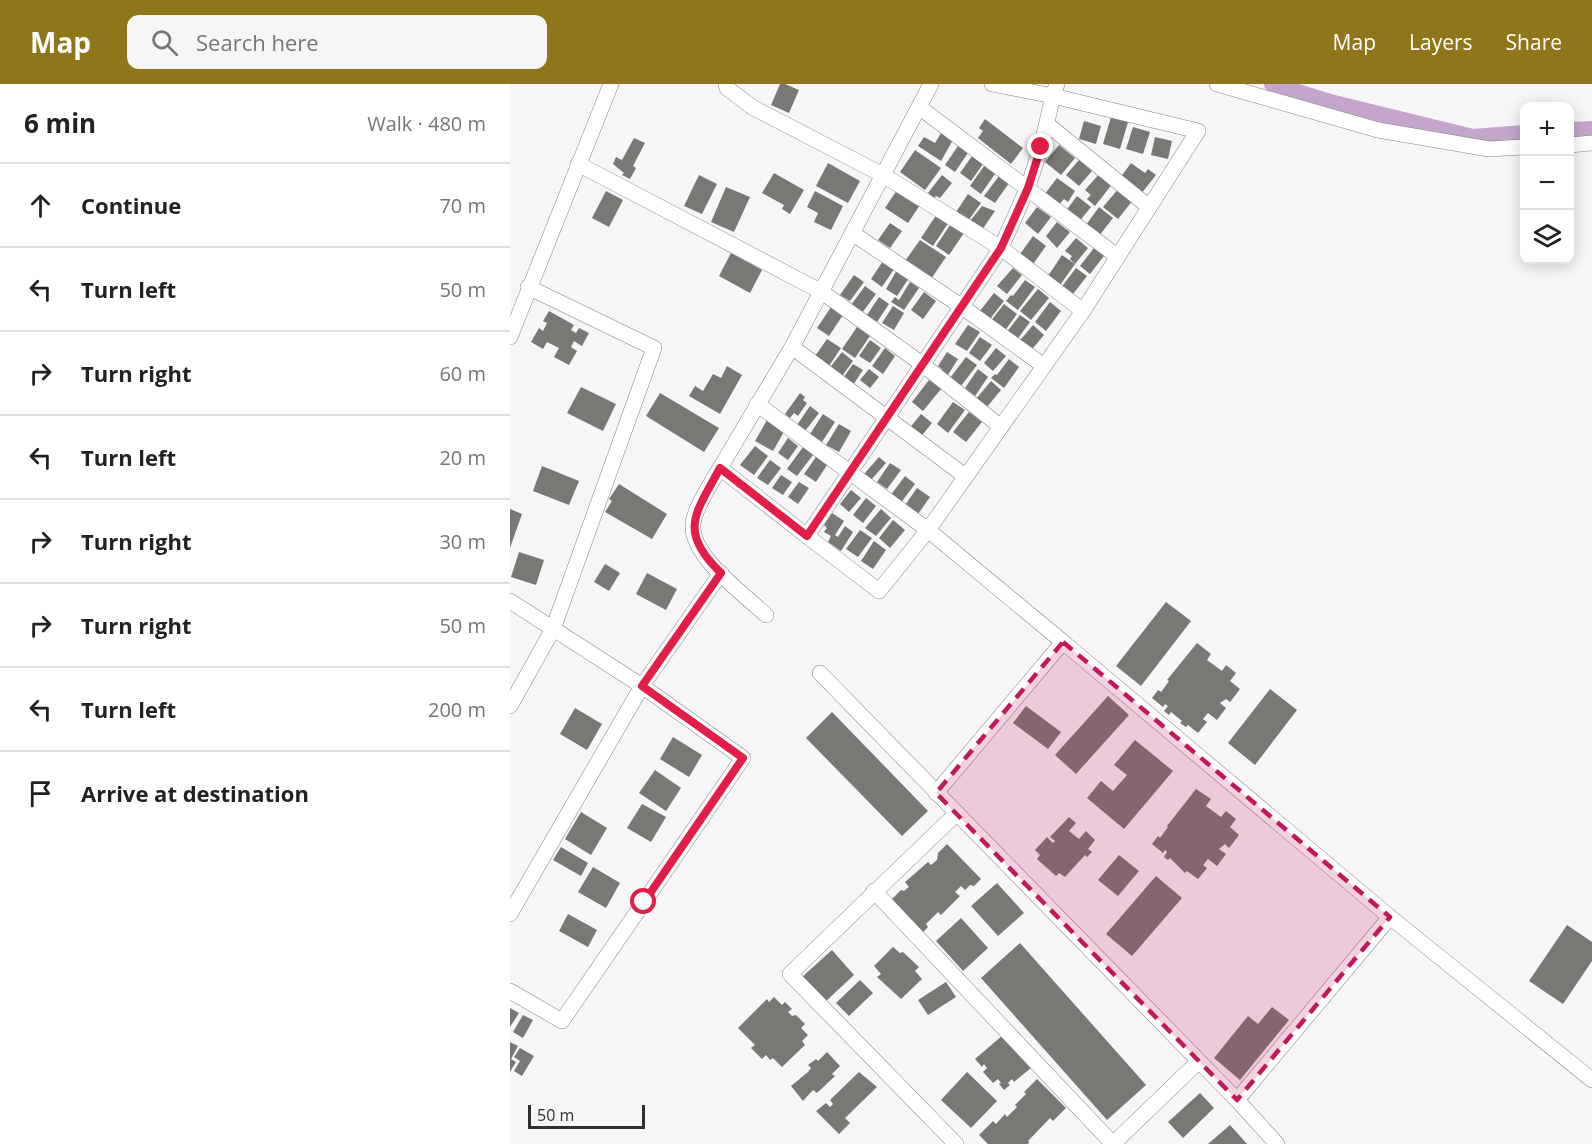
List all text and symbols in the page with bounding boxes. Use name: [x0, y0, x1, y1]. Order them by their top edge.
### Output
search box: [127, 15, 547, 69]
text: Map: [30, 23, 91, 61]
icon: search: [148, 26, 181, 59]
text: Search here: [196, 27, 319, 57]
text: Map: [1333, 28, 1376, 56]
text: Layers: [1409, 28, 1473, 56]
text: Share: [1506, 28, 1562, 56]
map controls: [1520, 102, 1574, 264]
button: +: [1520, 102, 1574, 156]
text: 6 min: [24, 105, 96, 141]
text: Walk · 480 m: [367, 110, 486, 137]
route end: [1027, 133, 1053, 159]
button: −: [1520, 156, 1574, 210]
icon: ahead: [24, 189, 57, 222]
text: Continue: [81, 190, 181, 220]
text: 70 m: [439, 192, 486, 219]
button: layers: [1520, 210, 1574, 264]
icon: left: [24, 273, 57, 306]
text: Turn left: [81, 274, 176, 304]
text: 50 m: [439, 276, 486, 303]
icon: right: [24, 357, 57, 390]
text: Turn right: [81, 358, 192, 388]
text: 60 m: [439, 360, 486, 387]
icon: left: [24, 441, 57, 474]
text: Turn left: [81, 442, 176, 472]
text: 20 m: [439, 444, 486, 471]
icon: right: [24, 525, 57, 558]
text: Turn right: [81, 526, 192, 556]
text: 30 m: [439, 528, 486, 555]
icon: right: [24, 609, 57, 642]
text: Turn right: [81, 610, 192, 640]
text: 50 m: [439, 612, 486, 639]
icon: left: [24, 693, 57, 726]
text: Turn left: [81, 694, 176, 724]
text: 200 m: [428, 696, 486, 723]
icon: arrive: [24, 777, 57, 810]
text: Arrive at destination: [81, 778, 309, 808]
route start: [630, 888, 656, 914]
scale bar: [528, 1102, 645, 1130]
text: 50 m: [537, 1104, 574, 1126]

